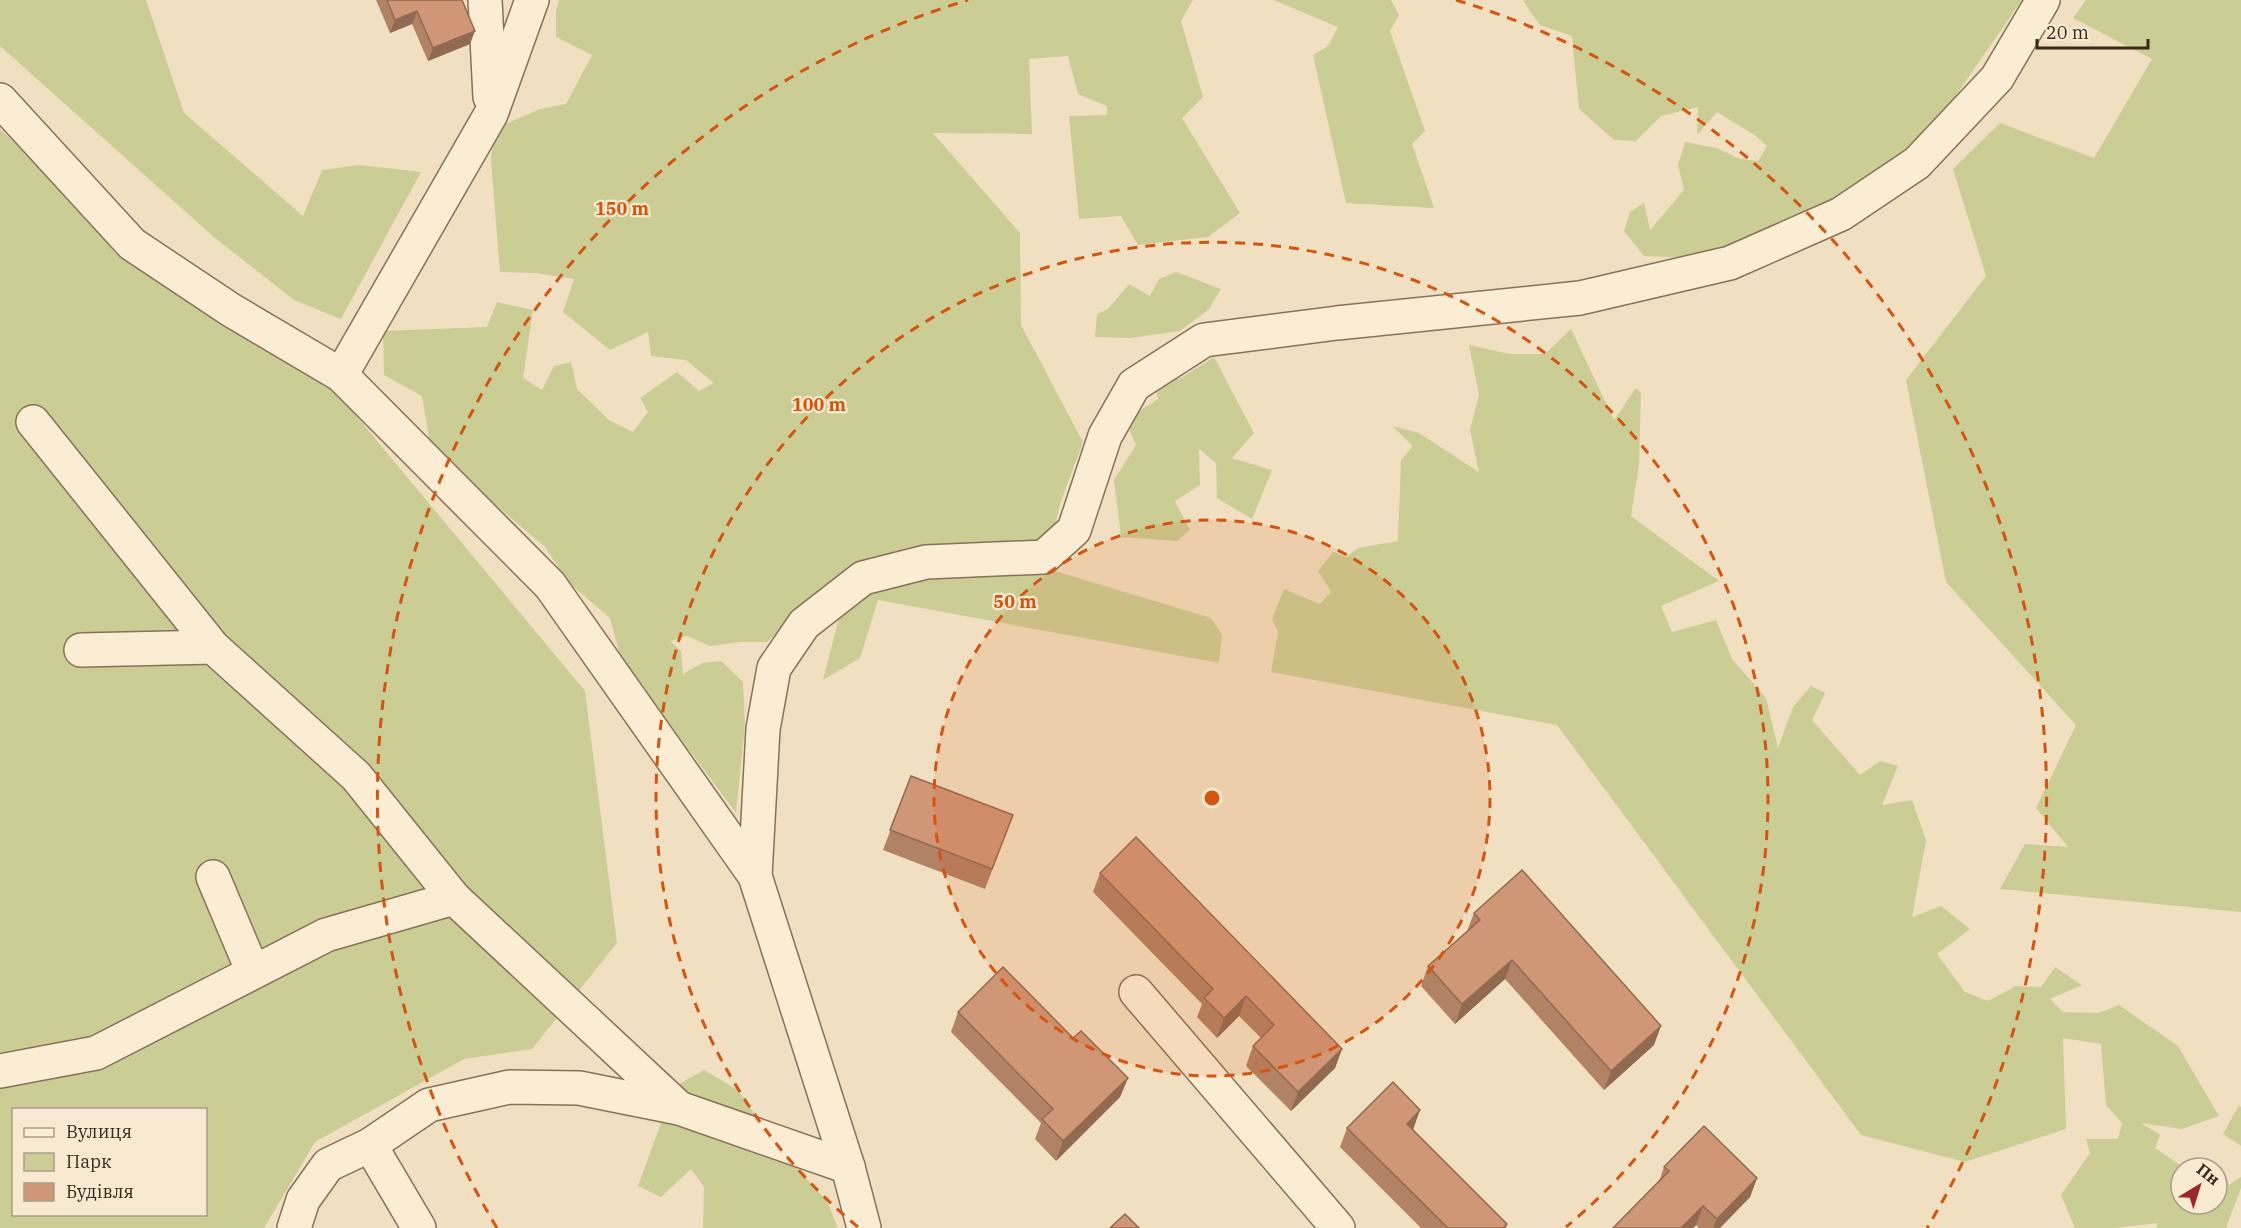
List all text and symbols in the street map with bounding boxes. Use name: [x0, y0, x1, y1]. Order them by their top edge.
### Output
scale bar: [2037, 12, 2148, 50]
text: 20 m: [2046, 21, 2089, 44]
text: 150 m: [595, 197, 650, 220]
text: 100 m: [792, 393, 847, 416]
text: 50 m: [993, 590, 1037, 613]
centre of rings: [1202, 788, 1222, 808]
legend: [12, 1108, 207, 1216]
text: Вулиця: [66, 1120, 132, 1143]
text: Парк: [66, 1150, 112, 1173]
north arrow: [2169, 1156, 2229, 1216]
text: Пн: [2193, 1159, 2224, 1189]
text: Будівля: [66, 1180, 134, 1203]

